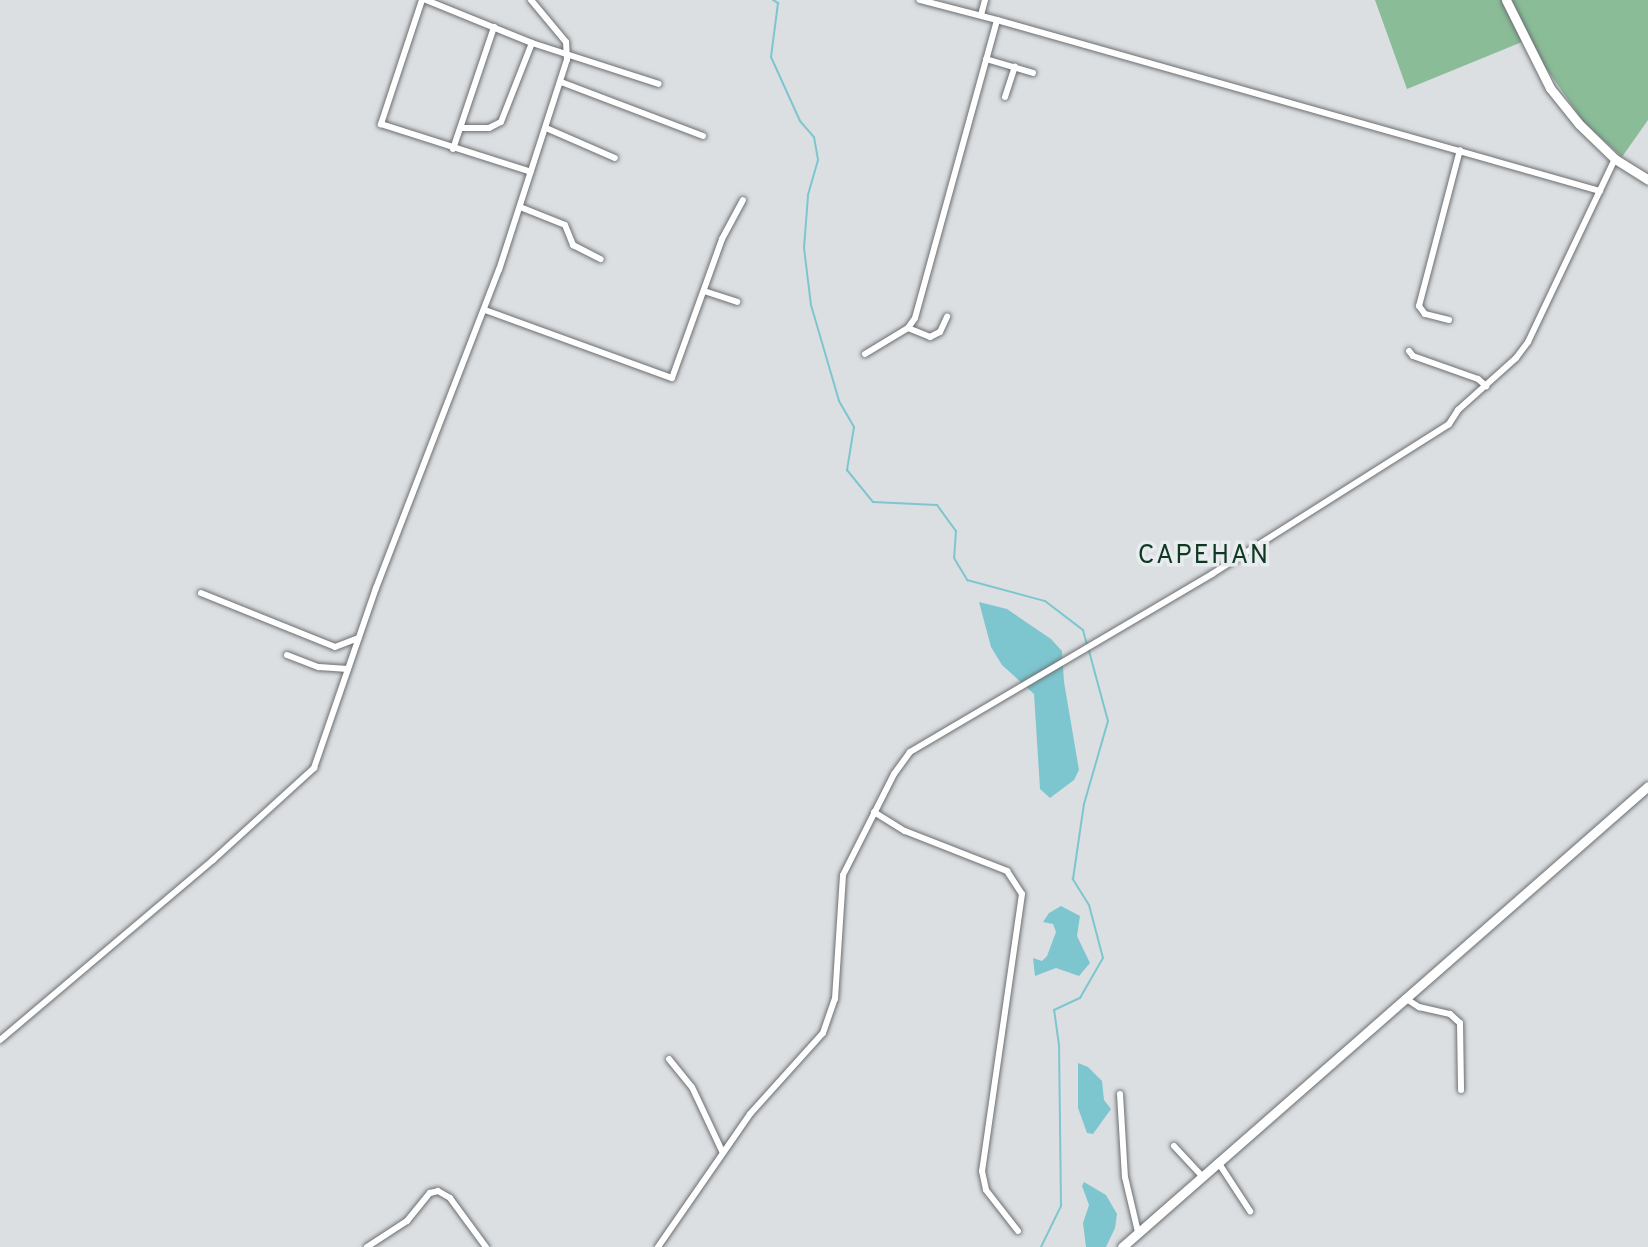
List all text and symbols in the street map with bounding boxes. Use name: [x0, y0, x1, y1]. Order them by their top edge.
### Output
district label: CAPEHAN: [1138, 541, 1270, 573]

